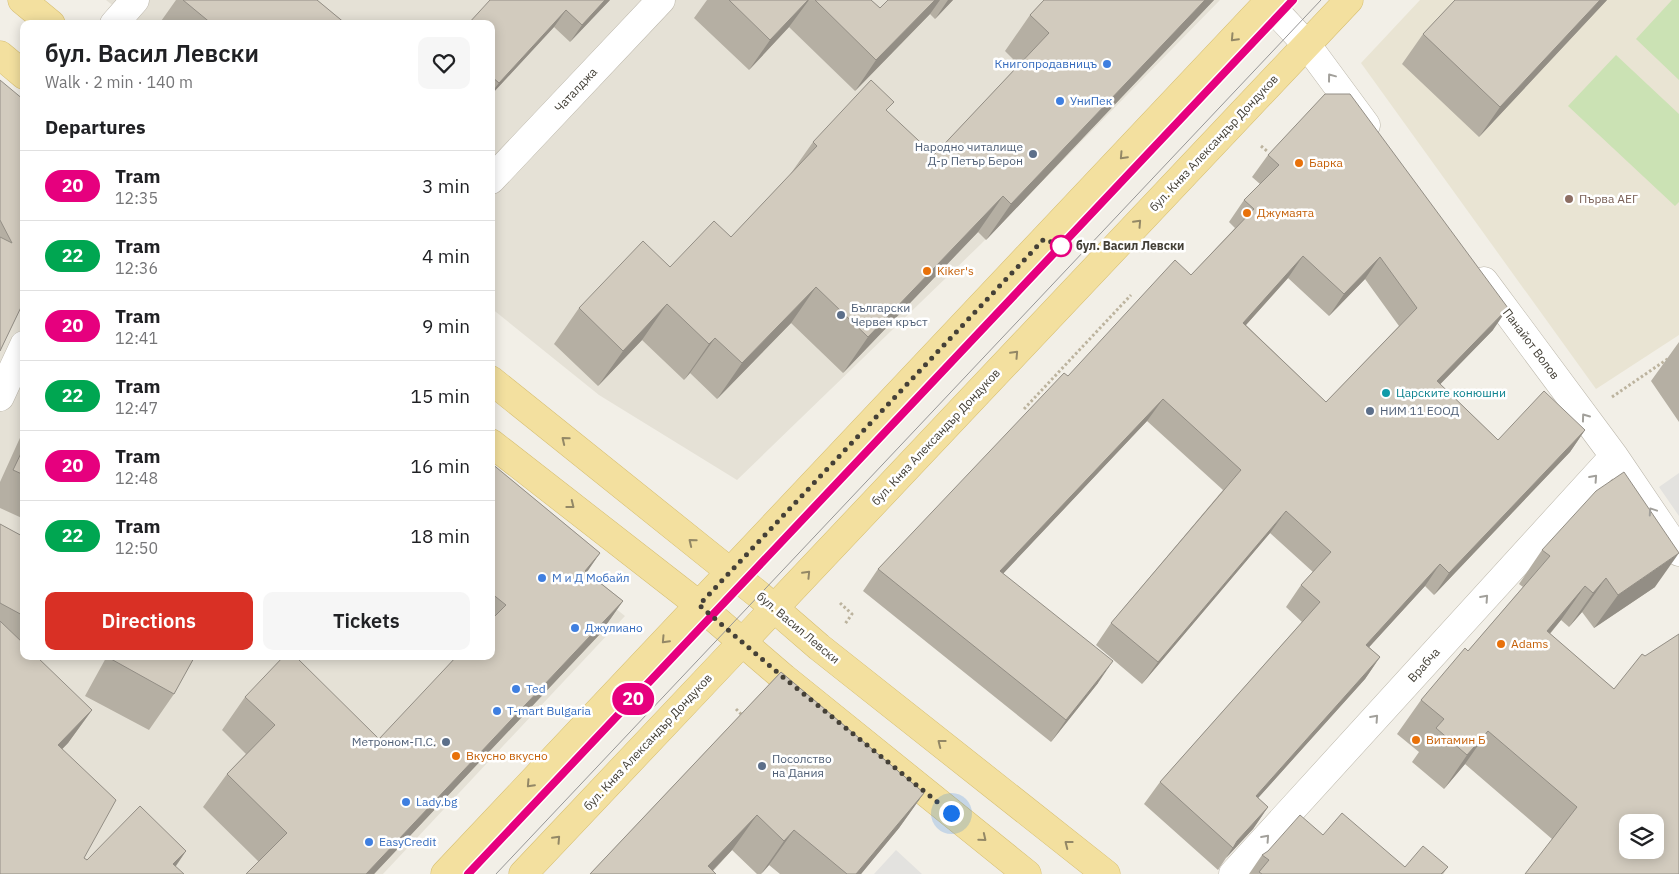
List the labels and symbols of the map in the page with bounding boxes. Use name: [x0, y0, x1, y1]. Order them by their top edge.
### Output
one-way arrow: [1231, 32, 1240, 41]
place label: Книгопродавницъ: [994, 56, 1097, 71]
marker: Книгопродавницъ: [1101, 58, 1113, 70]
street label: Чаталджа: [551, 64, 600, 115]
street label: бул. Княз Александър Дондуков: [1146, 71, 1281, 214]
one-way arrow: [1328, 74, 1336, 83]
place label: УниПек: [1070, 93, 1113, 108]
marker: УниПек: [1054, 95, 1066, 107]
place label: Народно читалище Д-р Петър Берон: [915, 139, 1023, 168]
marker: Народно читалище Д-р Петър Берон: [1027, 148, 1039, 160]
one-way arrow: [1120, 150, 1129, 159]
place label: Барка: [1309, 155, 1343, 170]
marker: Барка: [1293, 157, 1305, 169]
place label: Първа АЕГ: [1579, 191, 1638, 206]
marker: Първа АЕГ: [1563, 193, 1575, 205]
place label: Джумаята: [1257, 205, 1315, 220]
marker: Джумаята: [1241, 207, 1253, 219]
one-way arrow: [1132, 220, 1141, 229]
marker: бул. Васил Левски: [1050, 235, 1072, 257]
place label: бул. Васил Левски: [1076, 238, 1184, 253]
place label: Kiker's: [937, 263, 974, 278]
marker: Kiker's: [921, 265, 933, 277]
place label: Български Червен кръст: [851, 300, 928, 329]
street label: Панайот Волов: [1500, 305, 1563, 382]
marker: Български Червен кръст: [835, 309, 847, 321]
one-way arrow: [1009, 350, 1018, 359]
street label: бул. Княз Александър Дондуков: [868, 365, 1003, 508]
place label: Царските конюшни: [1396, 385, 1506, 400]
marker: Царските конюшни: [1380, 387, 1392, 399]
place label: НИМ 11 ЕООД: [1380, 403, 1460, 418]
marker: НИМ 11 ЕООД: [1364, 405, 1376, 417]
one-way arrow: [1583, 414, 1591, 423]
one-way arrow: [562, 437, 571, 446]
one-way arrow: [1589, 475, 1598, 484]
one-way arrow: [565, 499, 575, 508]
one-way arrow: [1649, 508, 1658, 517]
one-way arrow: [688, 539, 697, 548]
place label: М и Д Мобайл: [552, 570, 630, 585]
one-way arrow: [801, 570, 810, 579]
marker: М и Д Мобайл: [536, 572, 548, 584]
street label: бул. Васил Левски: [754, 589, 843, 667]
one-way arrow: [1479, 595, 1488, 604]
place label: Джулиано: [585, 620, 643, 635]
marker: Джулиано: [569, 622, 581, 634]
one-way arrow: [662, 635, 671, 644]
place label: Adams: [1511, 636, 1549, 651]
marker: Adams: [1495, 638, 1507, 650]
street label: Врабча: [1404, 644, 1443, 685]
street label: бул. Княз Александър Дондуков: [580, 670, 715, 813]
place label: Ted: [526, 681, 546, 696]
marker: Ted: [510, 683, 522, 695]
line badge: 20: [610, 683, 656, 715]
place label: T-mart Bulgaria: [507, 703, 591, 718]
marker: T-mart Bulgaria: [491, 705, 503, 717]
one-way arrow: [1369, 715, 1378, 724]
place label: Витамин Б: [1426, 732, 1486, 747]
place label: Метроном-П.С.: [352, 734, 436, 749]
marker: Витамин Б: [1410, 734, 1422, 746]
marker: Метроном-П.С.: [440, 736, 452, 748]
one-way arrow: [937, 739, 946, 748]
place label: Вкусно вкусно: [466, 748, 548, 763]
marker: Вкусно вкусно: [450, 750, 462, 762]
place label: Посолство на Дания: [772, 751, 832, 780]
marker: Посолство на Дания: [756, 760, 768, 772]
one-way arrow: [527, 778, 536, 787]
place label: Lady.bg: [416, 794, 458, 809]
marker: Lady.bg: [400, 796, 412, 808]
your location: [939, 801, 964, 826]
one-way arrow: [978, 833, 987, 842]
place label: EasyCredit: [379, 834, 437, 849]
one-way arrow: [551, 835, 560, 844]
one-way arrow: [1260, 835, 1269, 844]
marker: EasyCredit: [363, 836, 375, 848]
one-way arrow: [1065, 841, 1074, 849]

